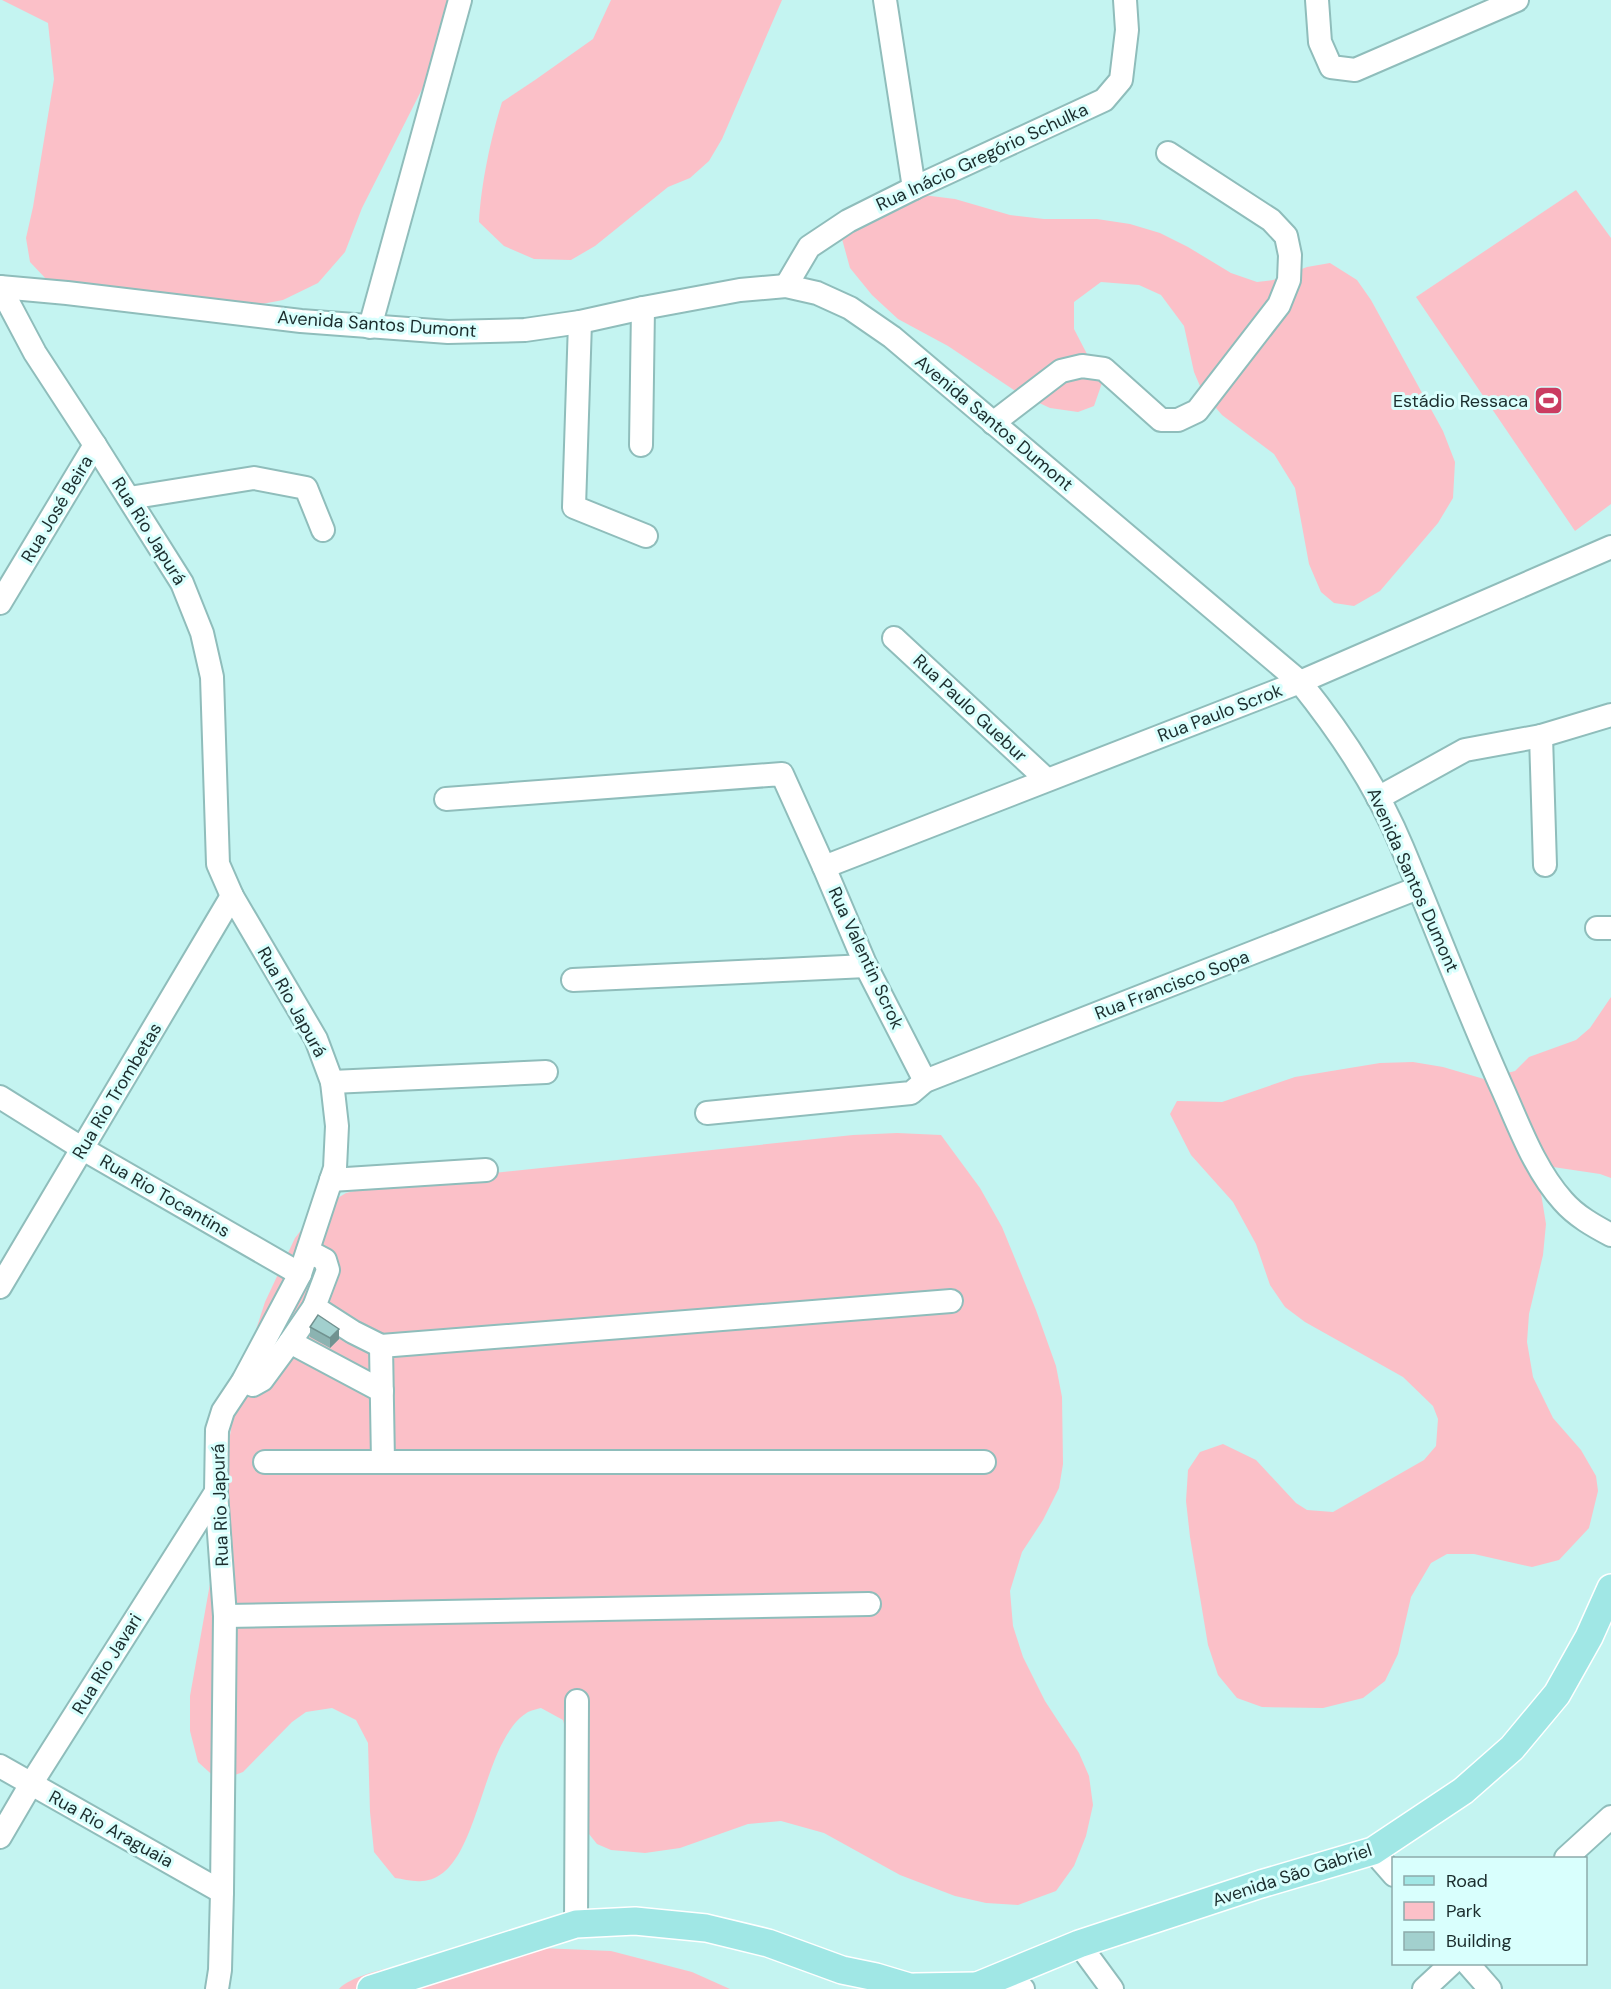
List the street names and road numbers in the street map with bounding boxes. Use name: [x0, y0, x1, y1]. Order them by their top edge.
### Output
street label: Rua Inácio Gregório Schulka: [872, 97, 1092, 217]
street label: Avenida Santos Dumont: [277, 305, 477, 343]
street label: Avenida Santos Dumont: [910, 350, 1078, 496]
street label: Rua José Beira: [16, 451, 98, 567]
street label: Rua Rio Japurá: [106, 473, 192, 589]
street label: Rua Paulo Guebur: [908, 649, 1032, 767]
street label: Rua Paulo Scrok: [1154, 678, 1286, 748]
street label: Avenida Santos Dumont: [1361, 784, 1465, 976]
street label: Rua Valentin Scrok: [823, 883, 909, 1033]
street label: Rua Rio Japurá: [252, 942, 332, 1062]
street label: Rua Francisco Sopa: [1091, 944, 1253, 1026]
street label: Rua Rio Trombetas: [67, 1018, 167, 1164]
street label: Rua Rio Tocantins: [96, 1149, 234, 1243]
street label: Rua Rio Japurá: [206, 1443, 234, 1567]
street label: Rua Rio Javari: [67, 1609, 147, 1719]
street label: Rua Rio Araguaia: [45, 1785, 177, 1873]
street label: Avenida São Gabriel: [1209, 1838, 1375, 1912]

